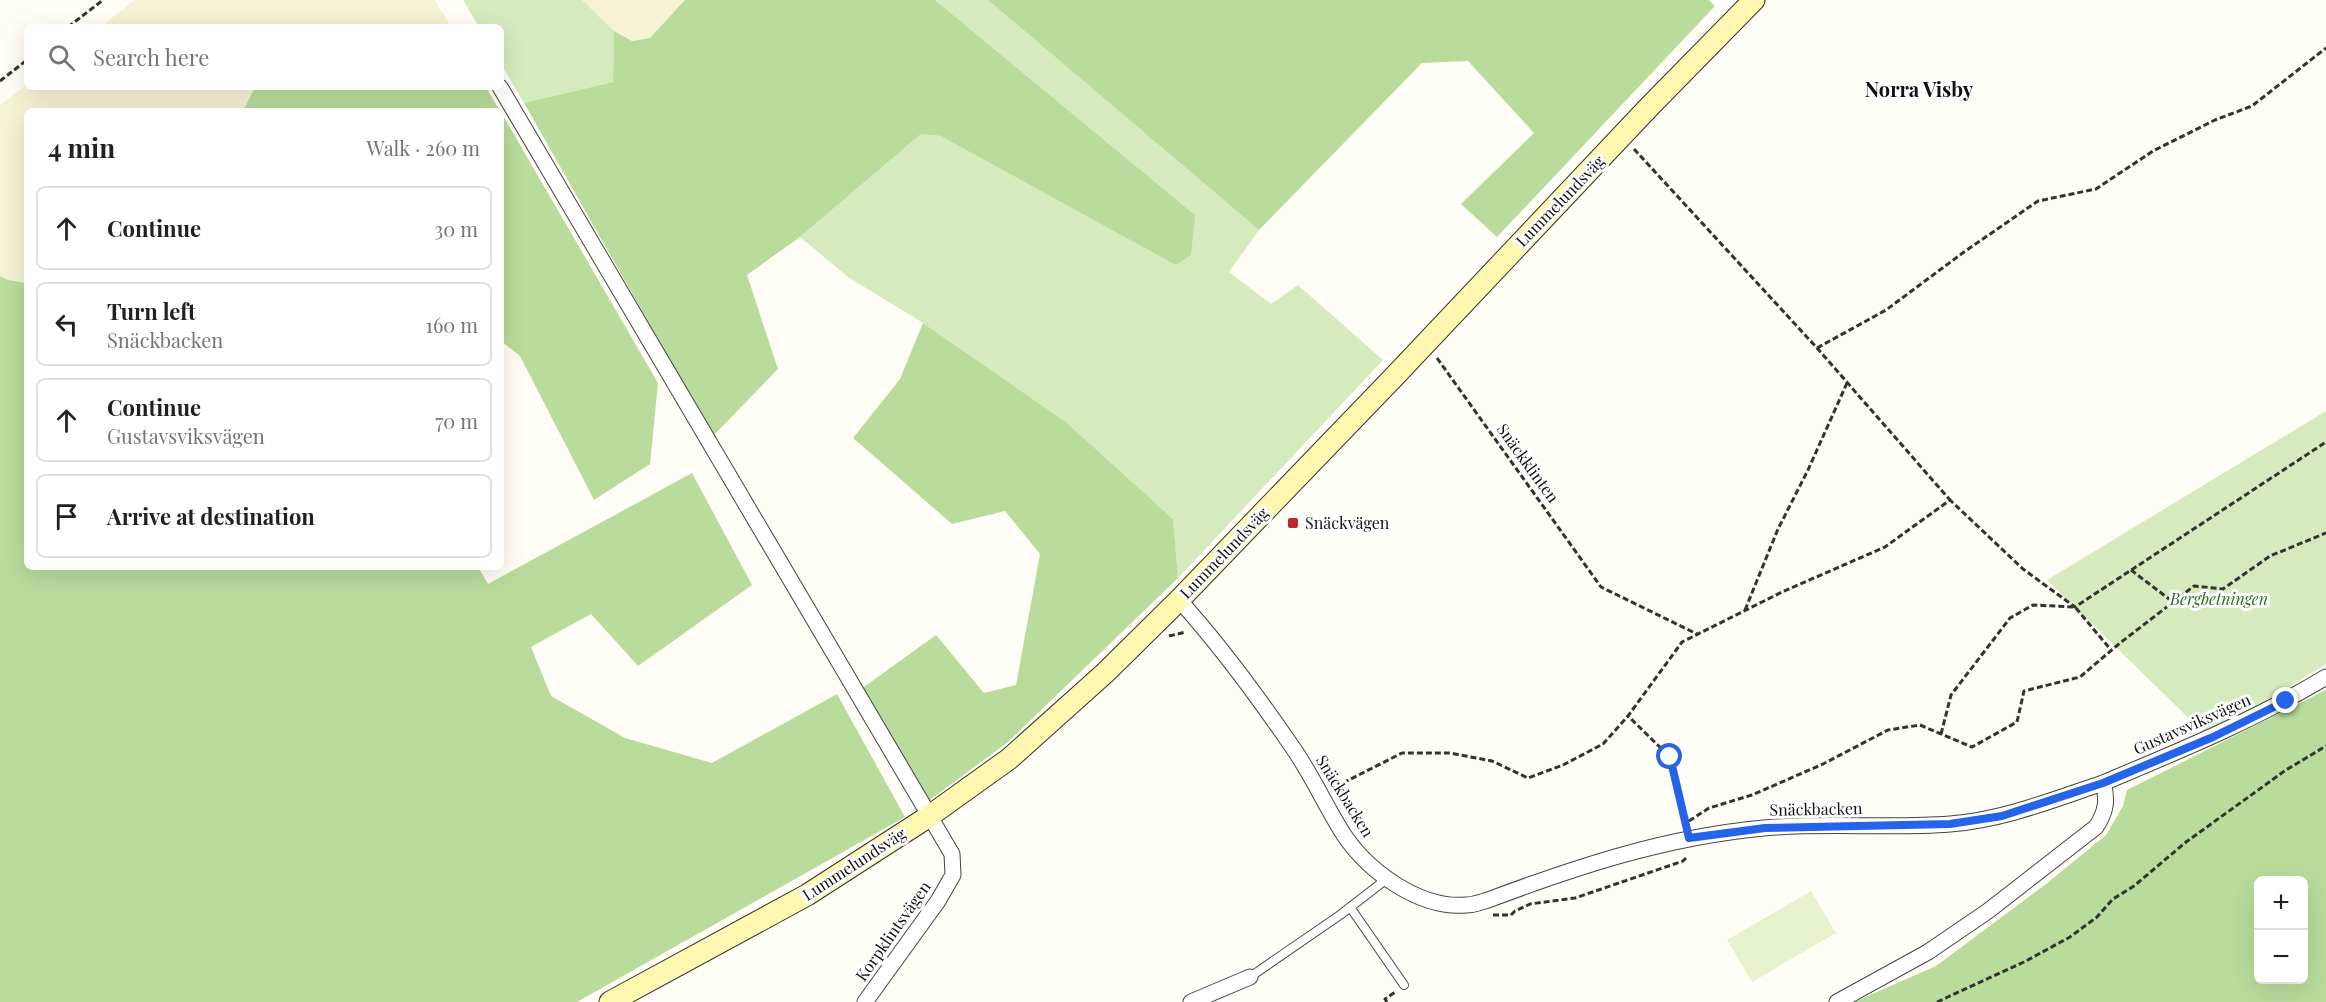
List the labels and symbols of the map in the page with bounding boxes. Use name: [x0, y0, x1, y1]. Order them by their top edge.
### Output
district label: Norra Visby: [1865, 75, 1974, 102]
street label: Lummelundsväg: [1511, 150, 1609, 251]
street label: Snäckklinten: [1493, 419, 1564, 507]
street label: Lummelundsväg: [1175, 502, 1273, 603]
place label: Snäckvägen: [1305, 512, 1390, 533]
marker: Snäckvägen: [1286, 516, 1300, 530]
park label: Bergbetningen: [2169, 588, 2268, 609]
route end: [2272, 687, 2298, 713]
street label: Gustavsviksvägen: [2130, 688, 2254, 759]
route start: [1656, 743, 1682, 769]
street label: Snäckbacken: [1312, 751, 1379, 841]
street label: Snäckbacken: [1769, 797, 1863, 820]
street label: Lummelundsväg: [798, 822, 910, 905]
street label: Korpklintsvägen: [850, 876, 935, 985]

